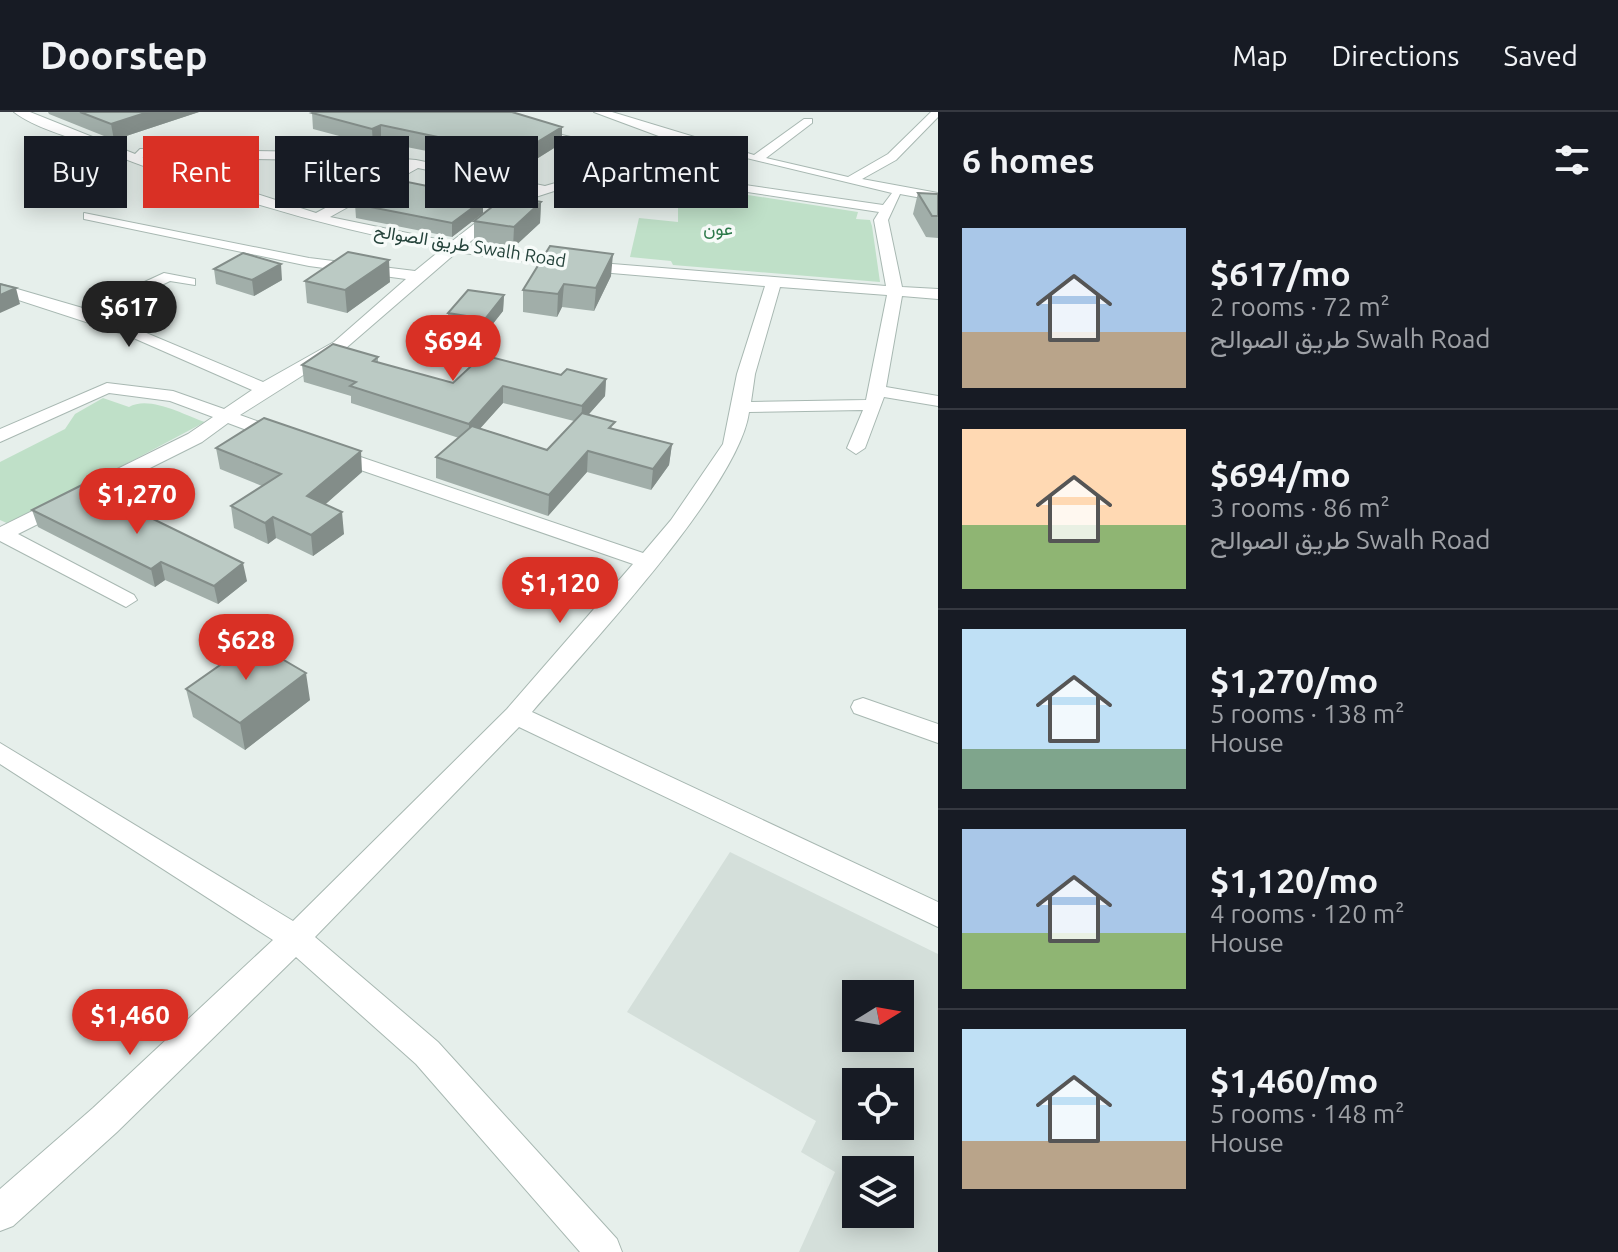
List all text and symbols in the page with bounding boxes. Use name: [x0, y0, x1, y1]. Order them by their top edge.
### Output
text: Doorstep: [40, 34, 207, 76]
text: Map: [1232, 40, 1288, 71]
text: Directions: [1332, 40, 1459, 71]
text: Saved: [1503, 40, 1578, 71]
chip: Buy: [24, 136, 127, 208]
chip: Rent: [143, 136, 259, 208]
chip: Filters: [275, 136, 409, 208]
chip: New: [425, 136, 538, 208]
chip: Apartment: [554, 136, 748, 208]
icon: filters: [1550, 138, 1594, 182]
text: 6 homes: [962, 141, 1095, 179]
park label: عون: [703, 218, 733, 240]
street label: طريق الصوالح Swalh Road: [372, 220, 568, 273]
text: $617/mo: [1210, 254, 1351, 292]
icon: home: [1026, 260, 1122, 356]
pin: $617: [82, 281, 176, 349]
text: $617: [100, 292, 158, 321]
text: 2 rooms · 72 m²: [1210, 292, 1390, 321]
pin: $694: [406, 315, 500, 383]
text: طريق الصوالح Swalh Road: [1210, 324, 1491, 353]
text: $694: [424, 326, 482, 355]
text: $694/mo: [1210, 455, 1351, 493]
icon: home: [1026, 461, 1122, 557]
pin: $1,270: [72, 468, 202, 536]
text: $1,270: [97, 479, 177, 508]
text: 3 rooms · 86 m²: [1210, 493, 1390, 522]
text: طريق الصوالح Swalh Road: [1210, 525, 1491, 554]
pin: $1,120: [495, 557, 625, 625]
text: $1,120: [520, 568, 600, 597]
pin: $628: [199, 614, 293, 682]
text: $628: [217, 625, 275, 654]
icon: home: [1026, 661, 1122, 757]
text: $1,270/mo: [1210, 661, 1378, 699]
text: 5 rooms · 138 m²: [1210, 699, 1405, 728]
text: House: [1210, 728, 1284, 757]
icon: home: [1026, 861, 1122, 957]
text: $1,120/mo: [1210, 861, 1378, 899]
text: 4 rooms · 120 m²: [1210, 899, 1405, 928]
text: House: [1210, 928, 1284, 957]
north arrow: [842, 980, 914, 1052]
map controls: [842, 980, 914, 1228]
pin: $1,460: [65, 989, 195, 1057]
text: $1,460: [90, 1000, 170, 1029]
icon: home: [1026, 1061, 1122, 1157]
text: $1,460/mo: [1210, 1061, 1378, 1099]
button: locate: [842, 1068, 914, 1140]
text: 5 rooms · 148 m²: [1210, 1099, 1405, 1128]
text: House: [1210, 1128, 1284, 1157]
button: layers: [842, 1156, 914, 1228]

